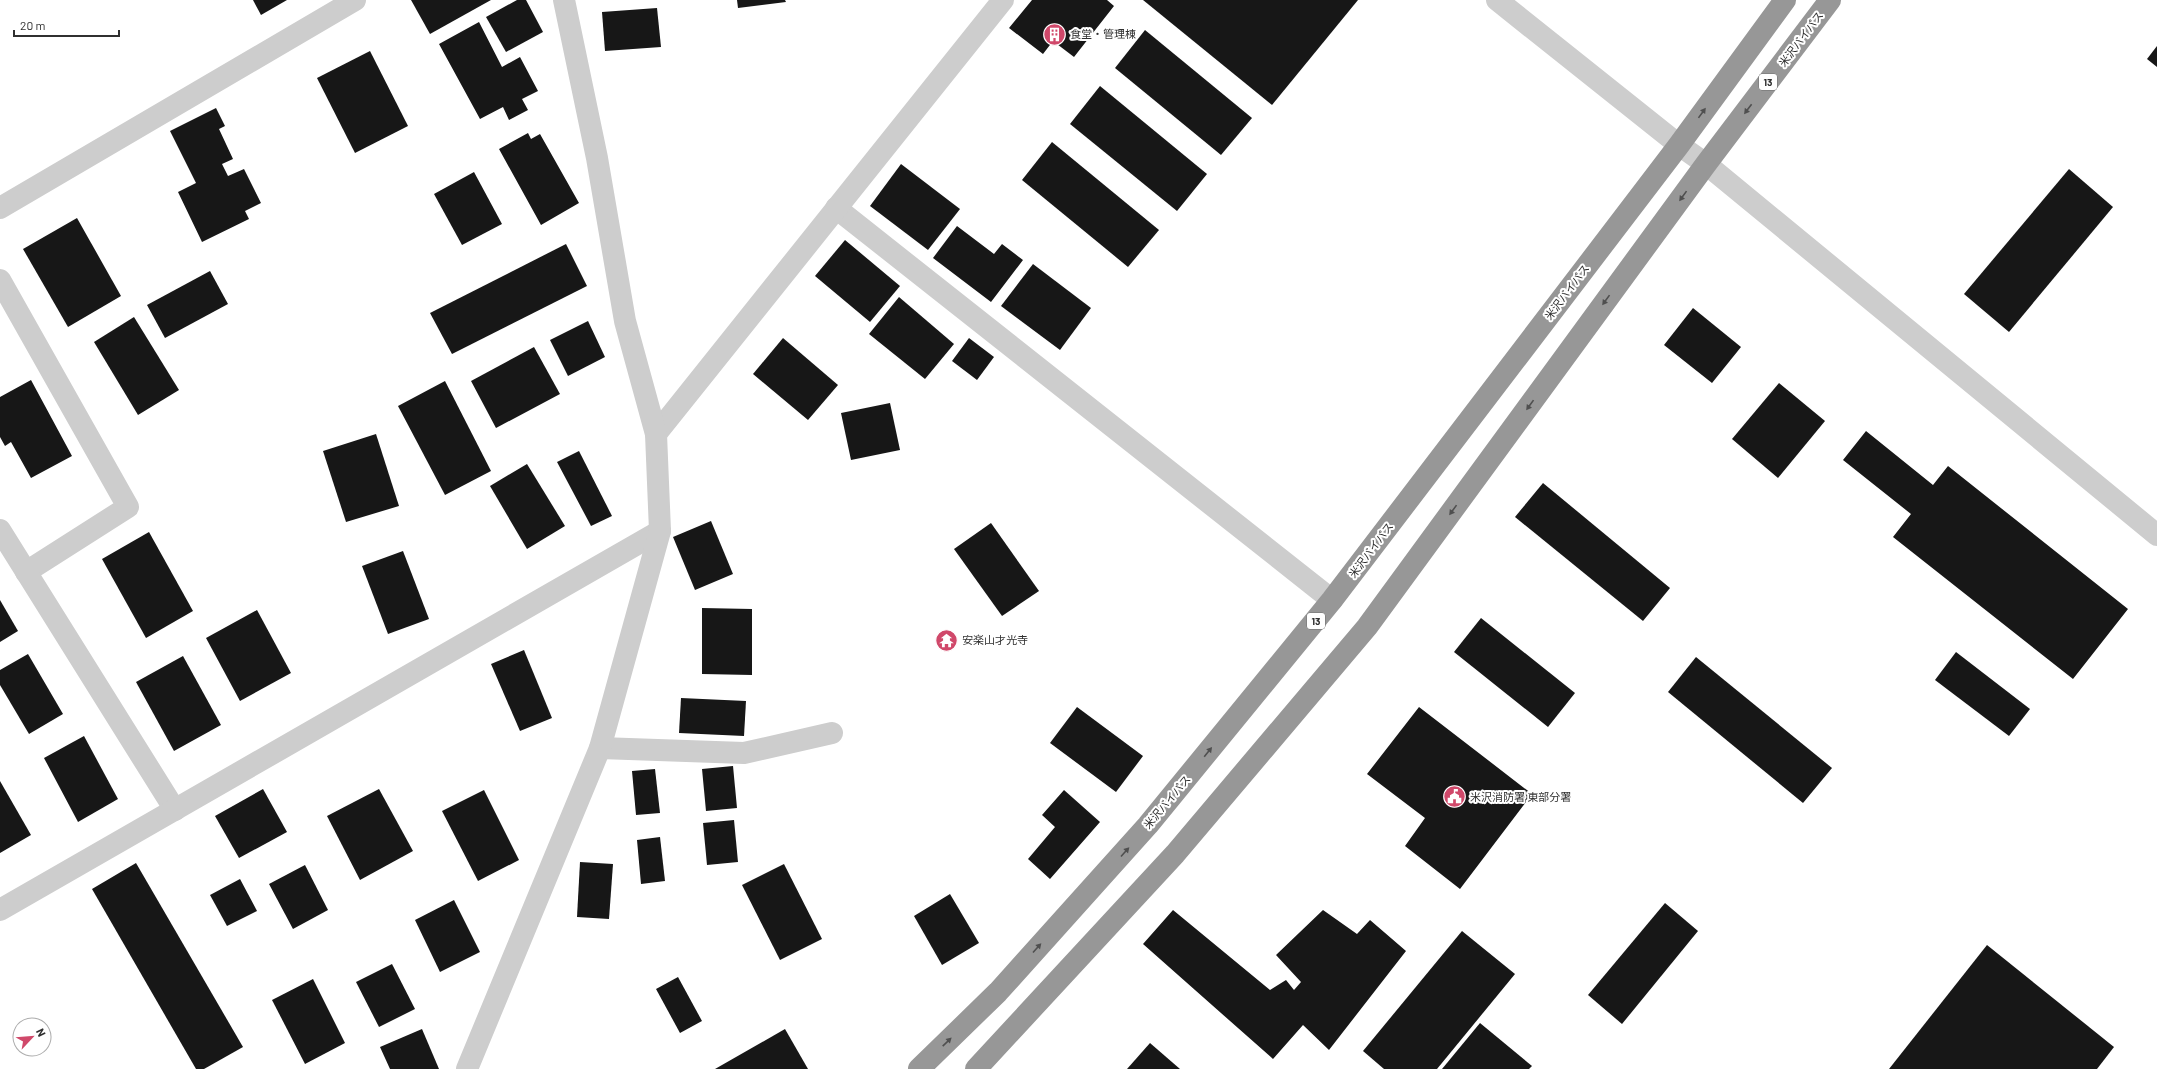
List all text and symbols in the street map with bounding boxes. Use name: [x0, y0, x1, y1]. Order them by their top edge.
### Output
street label: 米沢バイパス: [1776, 9, 1826, 69]
scale bar: [14, 12, 119, 38]
text: 20 m: [20, 18, 46, 32]
building icon: 食堂・管理棟: [1042, 21, 1068, 47]
place label: 食堂・管理棟: [1070, 27, 1136, 40]
road number: 13: [1759, 74, 1777, 90]
one-way arrow: [1744, 104, 1752, 115]
one-way arrow: [1698, 108, 1706, 119]
one-way arrow: [1679, 190, 1687, 201]
street label: 米沢バイパス: [1542, 262, 1592, 322]
one-way arrow: [1602, 295, 1611, 306]
one-way arrow: [1525, 400, 1534, 411]
one-way arrow: [1449, 505, 1457, 515]
street label: 米沢バイパス: [1346, 520, 1396, 580]
road number: 13: [1307, 613, 1325, 629]
temple icon: 安楽山才光寺: [934, 627, 960, 653]
place label: 安楽山才光寺: [962, 633, 1028, 646]
one-way arrow: [1204, 747, 1213, 758]
street label: 米沢バイパス: [1140, 772, 1193, 831]
public building icon: 米沢消防署 東部分署: [1441, 784, 1467, 810]
place label: 米沢消防署 東部分署: [1470, 790, 1571, 803]
one-way arrow: [1120, 847, 1129, 857]
one-way arrow: [1033, 943, 1042, 953]
north arrow: [12, 1017, 52, 1057]
text: N: [34, 1026, 49, 1039]
one-way arrow: [942, 1037, 952, 1047]

